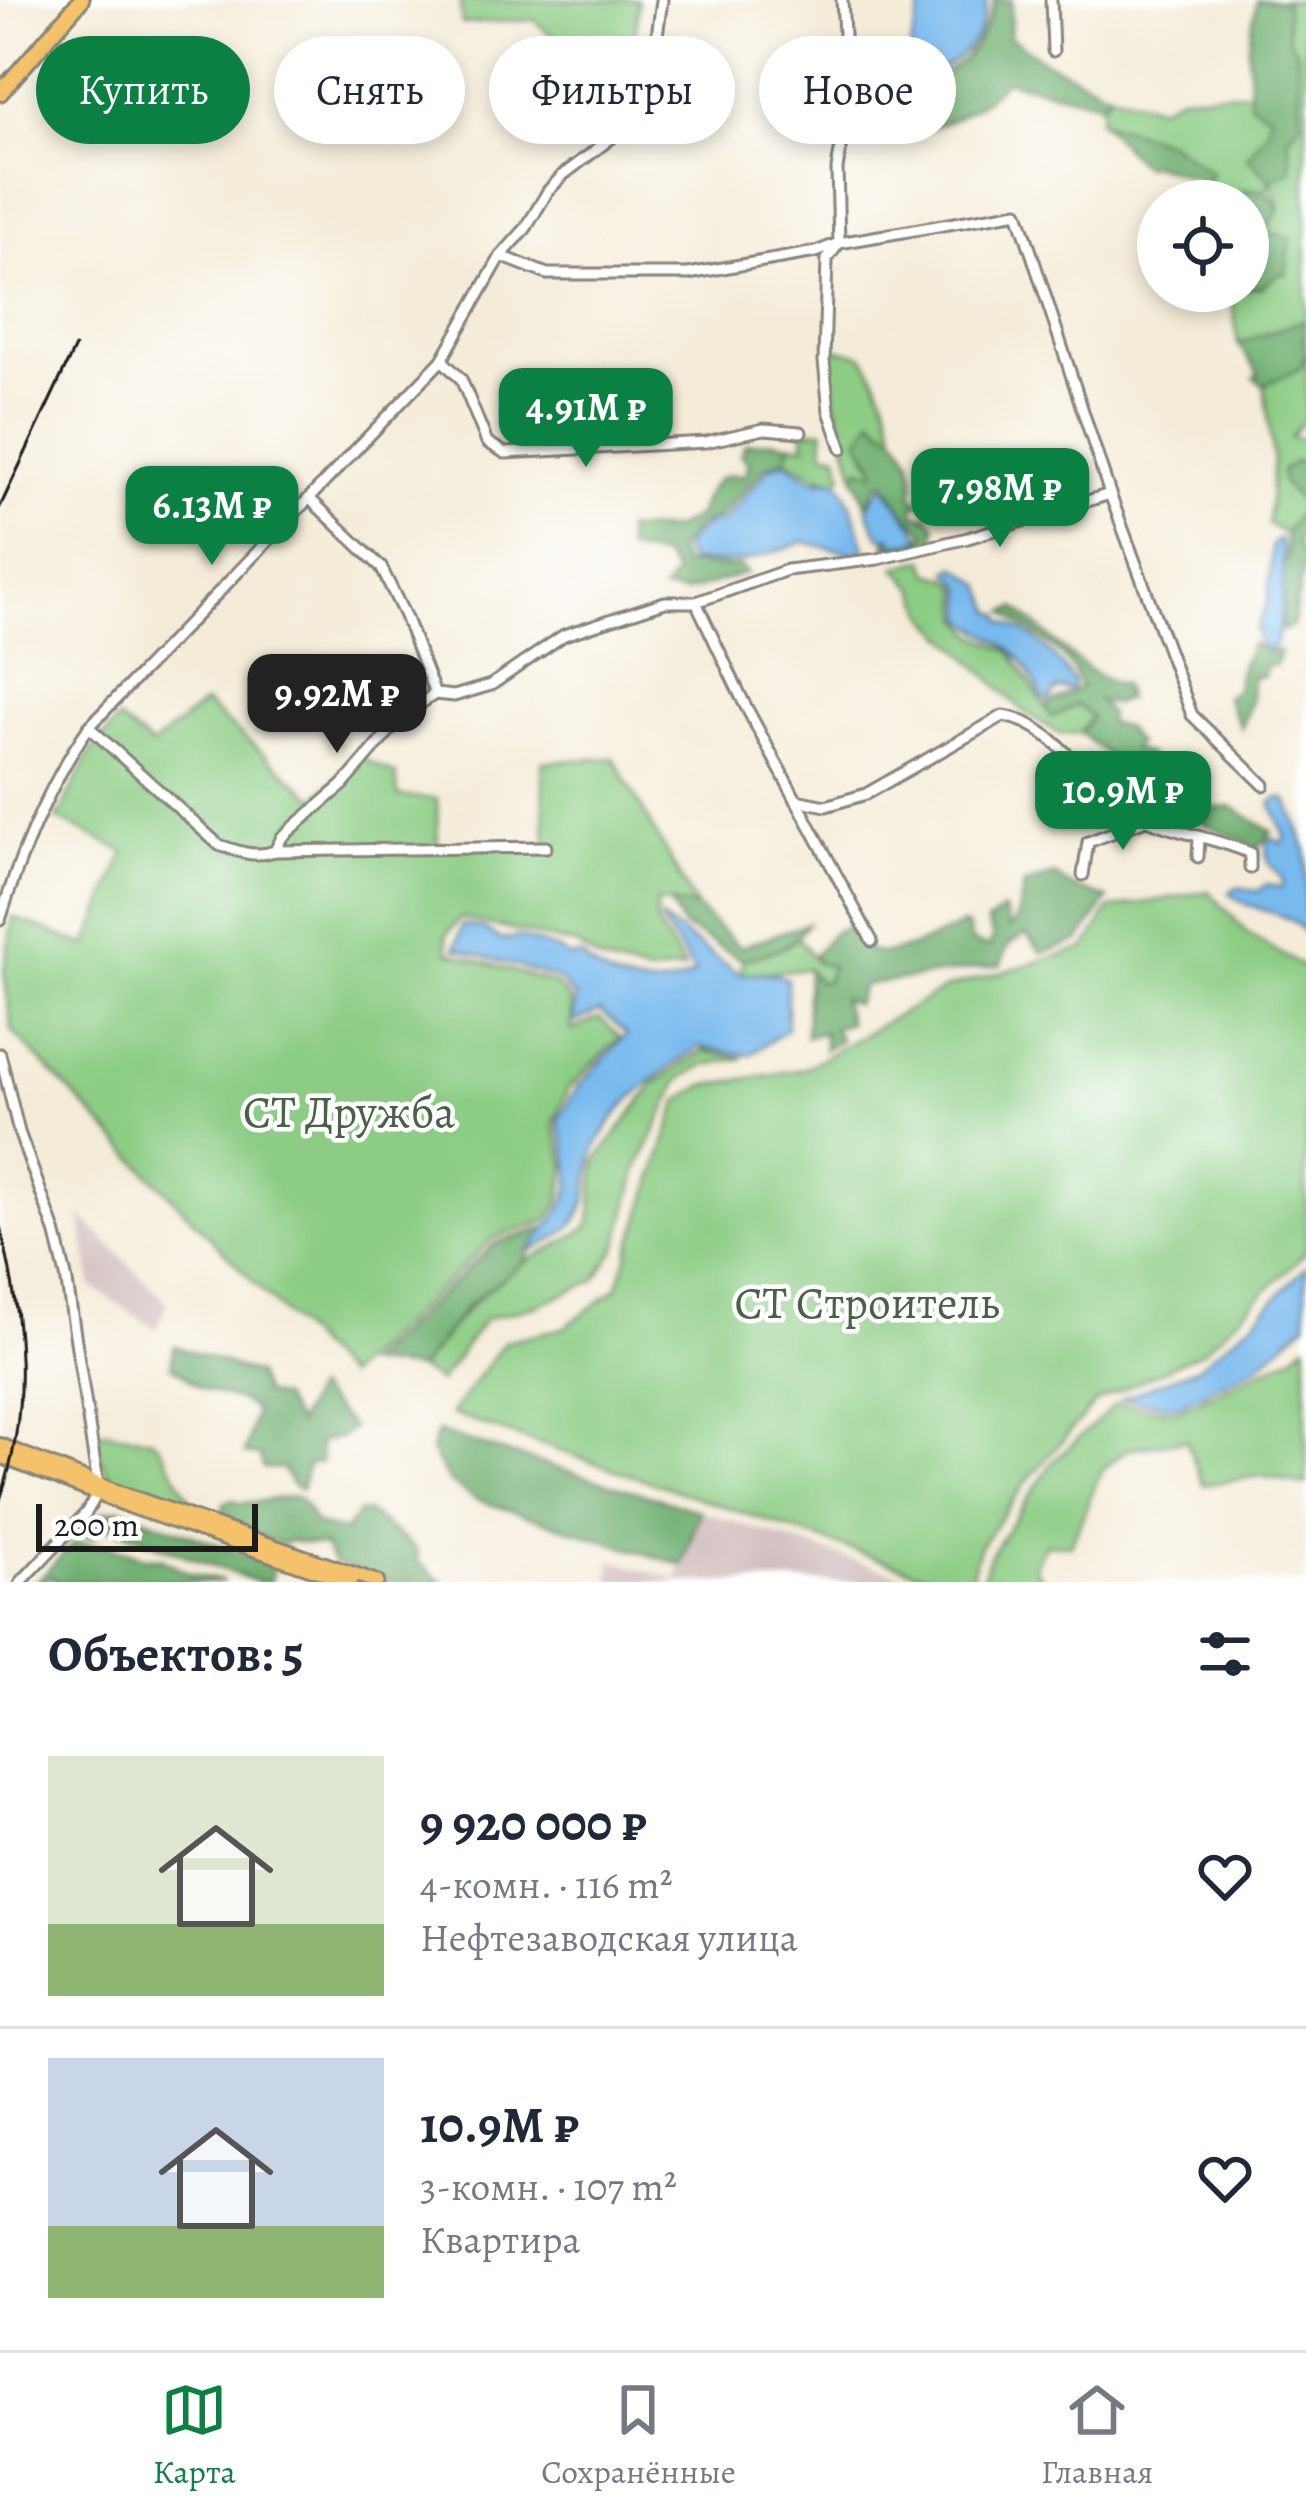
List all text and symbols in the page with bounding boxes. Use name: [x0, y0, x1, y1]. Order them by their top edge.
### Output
chip: Купить: [36, 36, 250, 144]
chip: Снять: [274, 36, 465, 144]
chip: Фильтры: [489, 36, 735, 144]
chip: Новое: [759, 36, 956, 144]
map controls: [1137, 180, 1269, 312]
button: locate: [1137, 180, 1269, 312]
pin: 4.91M ₽: [475, 368, 697, 470]
text: 4.91M ₽: [526, 380, 646, 433]
pin: 7.98M ₽: [889, 448, 1111, 550]
text: 7.98M ₽: [938, 460, 1062, 513]
pin: 6.13M ₽: [101, 466, 323, 568]
text: 6.13M ₽: [152, 478, 272, 531]
pin: 9.92M ₽: [226, 654, 448, 756]
text: 9.92M ₽: [274, 666, 400, 719]
pin: 10.9M ₽: [1012, 751, 1234, 853]
text: 10.9M ₽: [1062, 763, 1184, 816]
park label: СТ Дружба: [243, 1081, 455, 1143]
park label: СТ Строитель: [734, 1272, 1000, 1334]
scale bar: [36, 1498, 258, 1551]
text: 200 m: [54, 1502, 139, 1547]
text: Объектов: 5: [48, 1619, 304, 1689]
icon: filters: [1192, 1621, 1258, 1687]
text: 9 920 000 ₽: [420, 1788, 647, 1858]
icon: home: [144, 1804, 288, 1948]
icon: heart: [1192, 1843, 1258, 1909]
text: 4-комн. · 116 m²: [420, 1858, 673, 1911]
text: Нефтезаводская улица: [420, 1911, 798, 1964]
text: 10.9M ₽: [420, 2090, 579, 2160]
icon: home: [144, 2106, 288, 2250]
icon: heart: [1192, 2145, 1258, 2211]
text: 3-комн. · 107 m²: [420, 2160, 677, 2213]
text: Квартира: [420, 2213, 581, 2266]
tab: Карта: [153, 2377, 236, 2494]
tab: Сохранённые: [541, 2377, 736, 2494]
tab: Главная: [1041, 2377, 1153, 2494]

